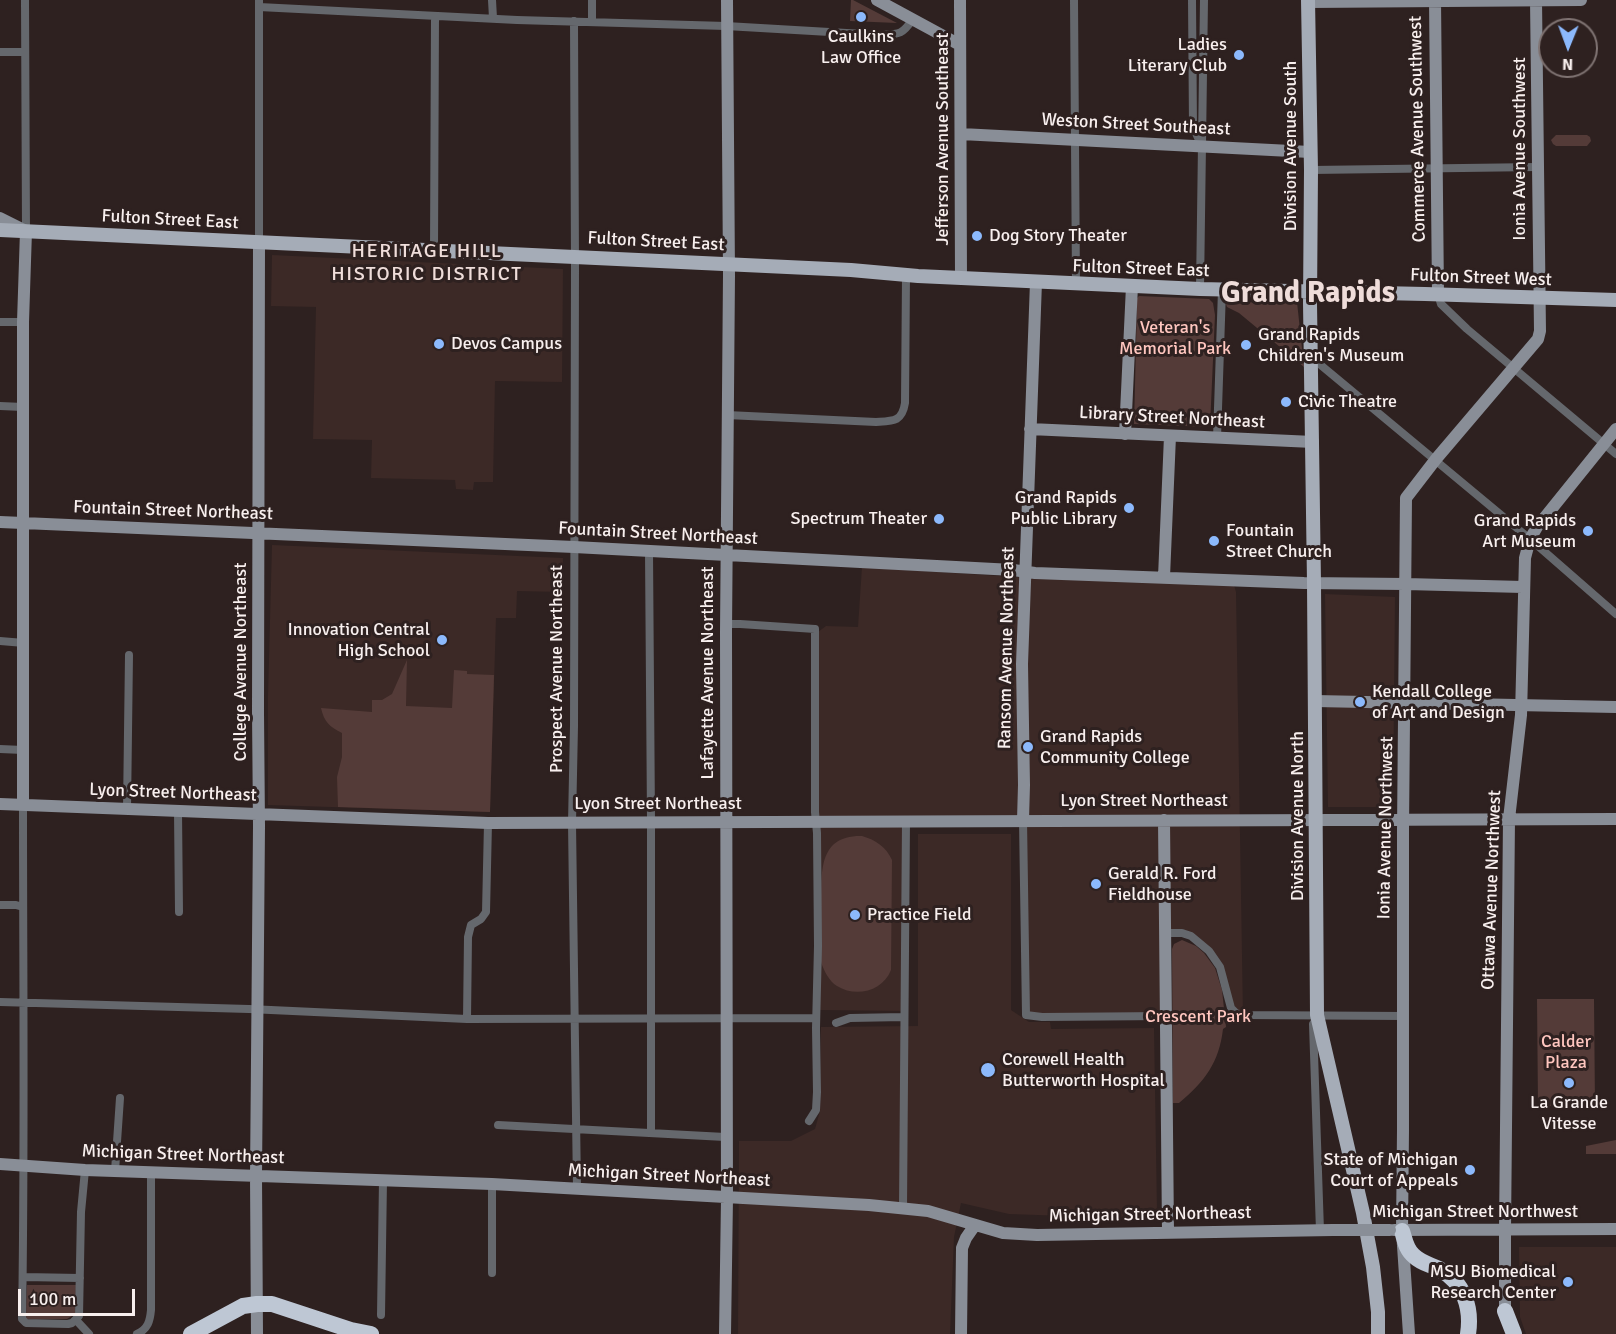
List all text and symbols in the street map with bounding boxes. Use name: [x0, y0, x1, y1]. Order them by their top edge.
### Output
marker: Caulkins Law Office: [854, 10, 868, 24]
street label: Commerce Avenue Southwest: [1405, 15, 1431, 243]
north arrow: [1538, 18, 1598, 78]
place label: Caulkins Law Office: [821, 26, 901, 68]
street label: Jefferson Avenue Southeast: [932, 33, 954, 245]
place label: Ladies Literary Club: [1128, 34, 1227, 76]
marker: Ladies Literary Club: [1232, 48, 1246, 62]
text: N: [1562, 54, 1573, 74]
street label: Ionia Avenue Southwest: [1509, 57, 1531, 241]
street label: Division Avenue South: [1280, 61, 1302, 231]
street label: Weston Street Southeast: [1041, 109, 1231, 141]
street label: Fulton Street East: [101, 206, 239, 234]
place label: Dog Story Theater: [989, 225, 1127, 247]
street label: Fulton Street East: [587, 228, 725, 256]
marker: Dog Story Theater: [970, 229, 984, 243]
district label: HERITAGE HILL HISTORIC DISTRICT: [331, 240, 523, 287]
street label: Fulton Street East: [1072, 256, 1210, 282]
street label: Fulton Street West: [1410, 265, 1552, 291]
district label: Grand Rapids: [1221, 276, 1395, 312]
park label: Veteran's Memorial Park: [1119, 317, 1231, 360]
place label: Grand Rapids Children's Museum: [1258, 324, 1404, 366]
place label: Devos Campus: [451, 333, 562, 355]
marker: Devos Campus: [432, 337, 446, 351]
marker: Grand Rapids Children's Museum: [1239, 338, 1253, 352]
place label: Civic Theatre: [1298, 391, 1397, 413]
marker: Civic Theatre: [1279, 395, 1293, 409]
street label: Library Street Northeast: [1078, 402, 1266, 434]
place label: Grand Rapids Public Library: [1011, 487, 1117, 530]
street label: Fountain Street Northeast: [73, 497, 273, 525]
marker: Grand Rapids Public Library: [1122, 501, 1136, 515]
place label: Spectrum Theater: [791, 508, 927, 530]
place label: Grand Rapids Art Museum: [1474, 510, 1576, 552]
marker: Spectrum Theater: [932, 512, 946, 526]
street label: Fountain Street Northeast: [558, 518, 758, 550]
place label: Fountain Street Church: [1226, 520, 1332, 562]
marker: Grand Rapids Art Museum: [1581, 524, 1595, 538]
marker: Fountain Street Church: [1207, 534, 1221, 548]
street label: Ransom Avenue Northeast: [994, 547, 1020, 749]
street label: College Avenue Northeast: [230, 562, 252, 762]
street label: Prospect Avenue Northeast: [546, 565, 568, 773]
street label: Lafayette Avenue Northeast: [697, 566, 719, 780]
place label: Innovation Central High School: [288, 619, 430, 662]
marker: Innovation Central High School: [435, 633, 449, 647]
place label: Kendall College of Art and Design: [1372, 681, 1505, 724]
marker: Kendall College of Art and Design: [1353, 695, 1367, 709]
place label: Grand Rapids Community College: [1040, 726, 1190, 768]
street label: Division Avenue North: [1287, 731, 1309, 901]
street label: Ionia Avenue Northwest: [1374, 736, 1398, 920]
marker: Grand Rapids Community College: [1021, 740, 1035, 754]
street label: Lyon Street Northeast: [89, 779, 257, 807]
street label: Lyon Street Northeast: [1060, 790, 1228, 812]
street label: Ottawa Avenue Northwest: [1478, 790, 1506, 990]
street label: Lyon Street Northeast: [574, 793, 742, 815]
place label: Gerald R. Ford Fieldhouse: [1108, 863, 1217, 906]
marker: Gerald R. Ford Fieldhouse: [1089, 877, 1103, 891]
place label: Practice Field: [867, 904, 972, 926]
marker: Practice Field: [848, 908, 862, 922]
park label: Crescent Park: [1145, 1006, 1251, 1028]
park label: Calder Plaza: [1541, 1031, 1591, 1074]
place label: Corewell Health Butterworth Hospital: [1002, 1049, 1165, 1092]
marker: Corewell Health Butterworth Hospital: [979, 1061, 997, 1079]
marker: La Grande Vitesse: [1562, 1076, 1576, 1090]
place label: La Grande Vitesse: [1530, 1092, 1608, 1134]
street label: Michigan Street Northeast: [81, 1141, 285, 1169]
place label: State of Michigan Court of Appeals: [1323, 1149, 1458, 1192]
street label: Michigan Street Northeast: [567, 1160, 771, 1192]
marker: State of Michigan Court of Appeals: [1463, 1163, 1477, 1177]
street label: Michigan Street Northwest: [1372, 1201, 1578, 1223]
street label: Michigan Street Northeast: [1048, 1202, 1252, 1228]
place label: MSU Biomedical Research Center: [1430, 1261, 1556, 1304]
marker: MSU Biomedical Research Center: [1561, 1275, 1575, 1289]
scale bar: [21, 1277, 138, 1315]
text: 100 m: [29, 1288, 76, 1310]

